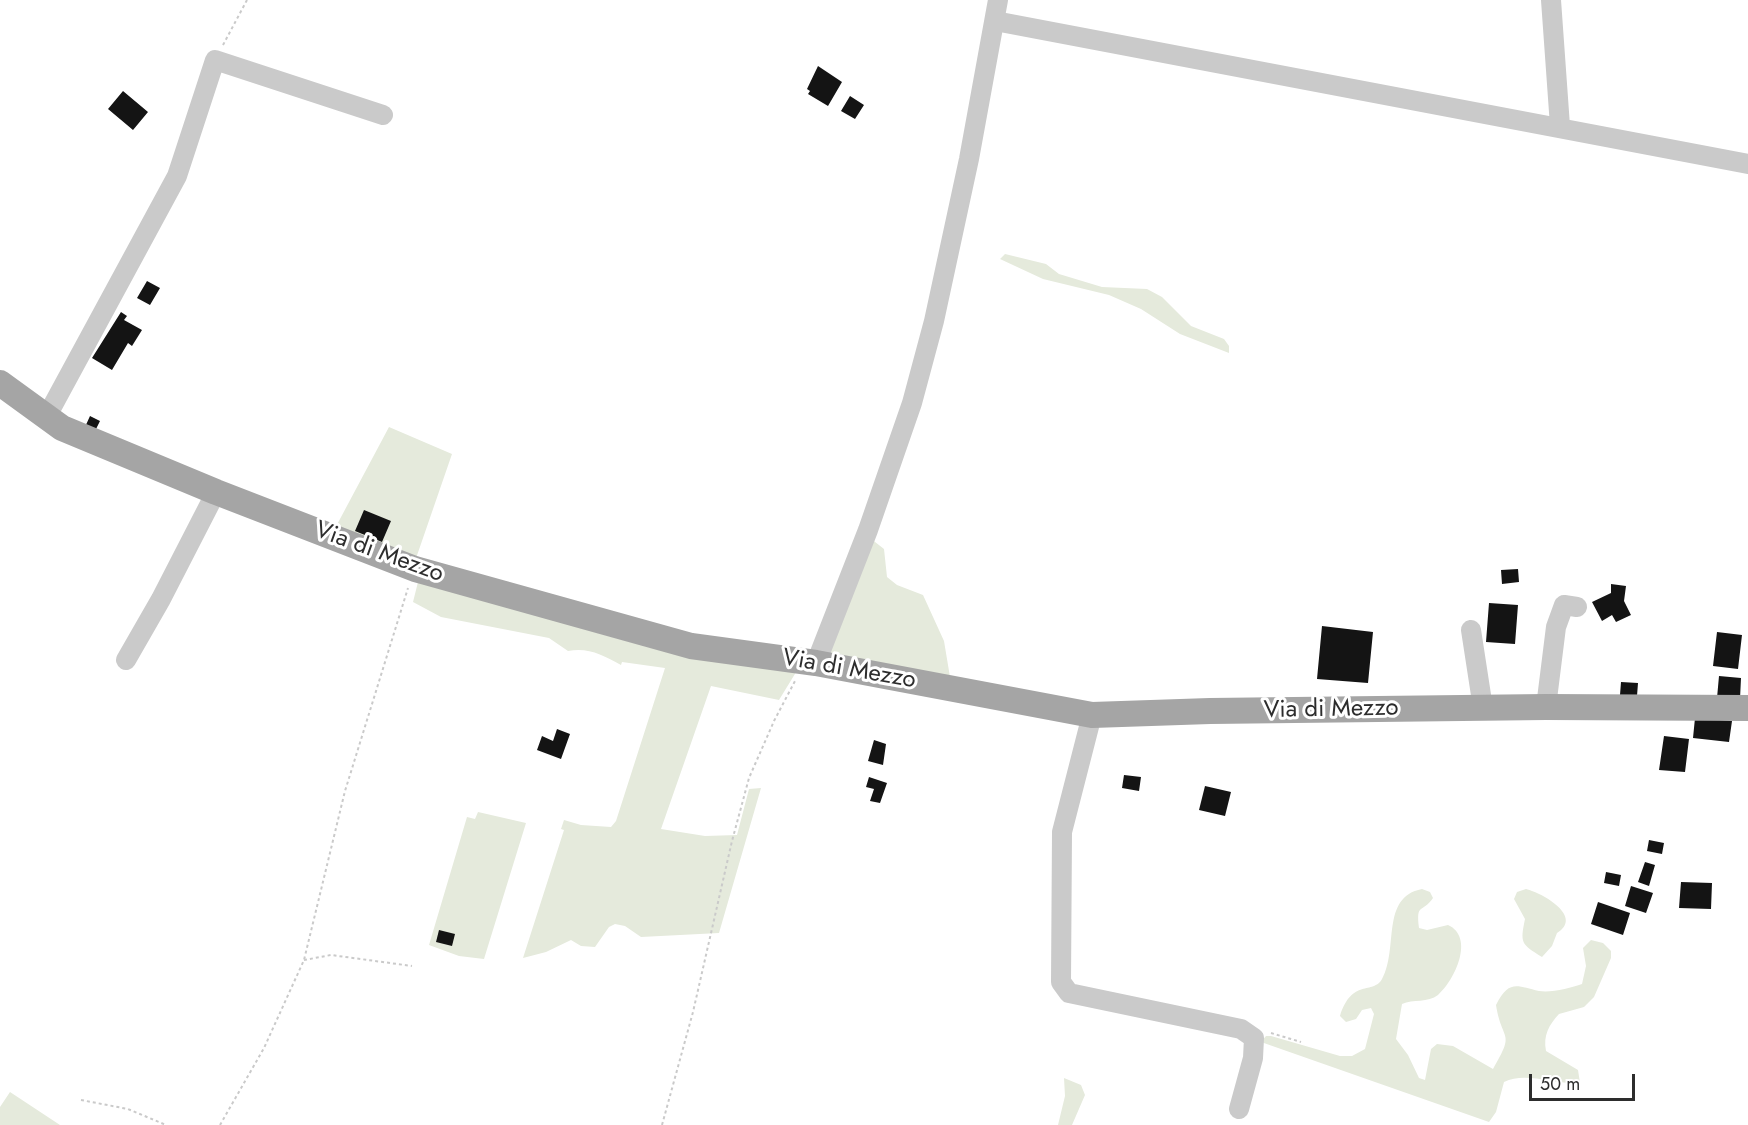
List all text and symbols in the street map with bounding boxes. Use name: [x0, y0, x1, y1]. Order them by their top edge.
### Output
street label: Via di Mezzo: [311, 516, 447, 590]
street label: Via di Mezzo: [780, 644, 918, 696]
street label: Via di Mezzo: [1263, 694, 1399, 726]
scale bar: [1532, 1062, 1638, 1100]
text: 50 m: [1540, 1071, 1580, 1097]

